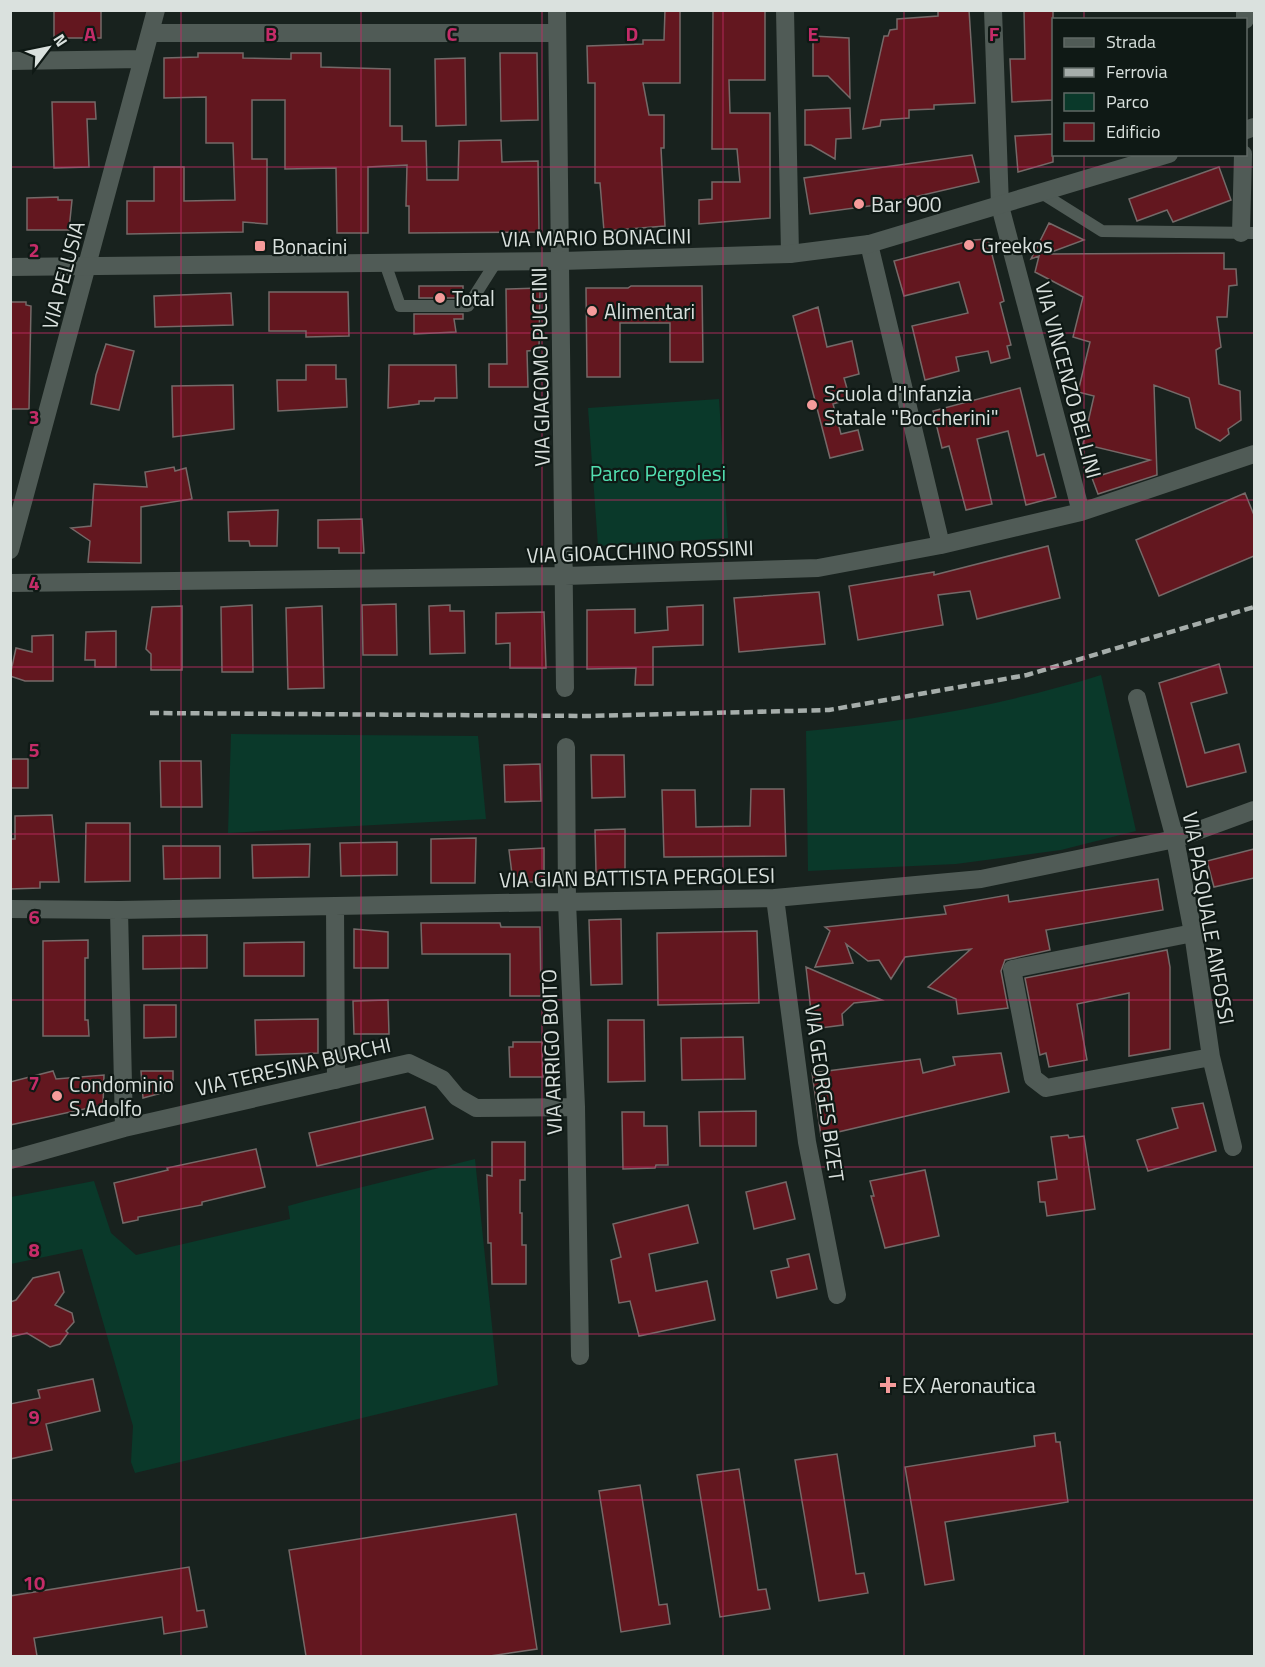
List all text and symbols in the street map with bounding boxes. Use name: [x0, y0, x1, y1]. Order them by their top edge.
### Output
north arrow: [18, 18, 78, 78]
text: A: [84, 18, 96, 49]
text: B: [265, 18, 277, 49]
text: C: [447, 18, 458, 49]
text: D: [626, 18, 638, 49]
text: E: [807, 18, 819, 49]
text: F: [989, 18, 1000, 49]
legend: [1052, 18, 1247, 156]
text: Strada: [1106, 28, 1156, 55]
text: N: [48, 29, 74, 51]
text: Ferrovia: [1106, 58, 1167, 85]
text: Parco: [1106, 88, 1149, 115]
text: Edificio: [1106, 118, 1160, 145]
place label: Bar 900: [871, 188, 942, 220]
marker: Bar 900: [852, 197, 866, 211]
street label: VIA PELUSIA: [33, 217, 93, 333]
street label: VIA MARIO BONACINI: [500, 219, 692, 255]
place label: Greekos: [981, 229, 1053, 261]
place label: Bonacini: [272, 230, 347, 262]
text: 2: [28, 234, 40, 265]
marker: Greekos: [962, 238, 976, 252]
marker: Bonacini: [253, 239, 267, 253]
street label: VIA GIACOMO PUCCINI: [522, 267, 558, 467]
street label: VIA VINCENZO BELLINI: [1027, 278, 1111, 482]
place label: Total: [452, 282, 495, 314]
marker: Total: [433, 291, 447, 305]
place label: Alimentari: [604, 295, 695, 327]
marker: Alimentari: [585, 304, 599, 318]
place label: Scuola d'Infanzia Statale "Boccherini": [824, 377, 999, 433]
marker: Scuola d'Infanzia Statale "Boccherini": [805, 398, 819, 412]
text: 3: [28, 401, 40, 432]
park label: Parco Pergolesi: [590, 457, 726, 489]
street label: VIA GIOACCHINO ROSSINI: [526, 531, 754, 571]
text: 4: [28, 567, 40, 598]
text: 5: [28, 734, 40, 765]
street label: VIA PASQUALE ANFOSSI: [1175, 809, 1243, 1027]
street label: VIA GIAN BATTISTA PERGOLESI: [499, 859, 775, 895]
text: 6: [28, 901, 40, 932]
street label: VIA ARRIGO BOITO: [532, 969, 570, 1135]
street label: VIA GEORGES BIZET: [797, 1003, 853, 1183]
street label: VIA TERESINA BURCHI: [192, 1028, 394, 1104]
text: 7: [28, 1067, 40, 1098]
place label: Condominio S.Adolfo: [69, 1068, 174, 1124]
marker: Condominio S.Adolfo: [50, 1089, 64, 1103]
text: 8: [28, 1234, 40, 1265]
place label: EX Aeronautica: [902, 1369, 1036, 1401]
marker: EX Aeronautica: [879, 1376, 897, 1394]
text: 9: [28, 1401, 40, 1432]
text: 10: [23, 1567, 45, 1598]

